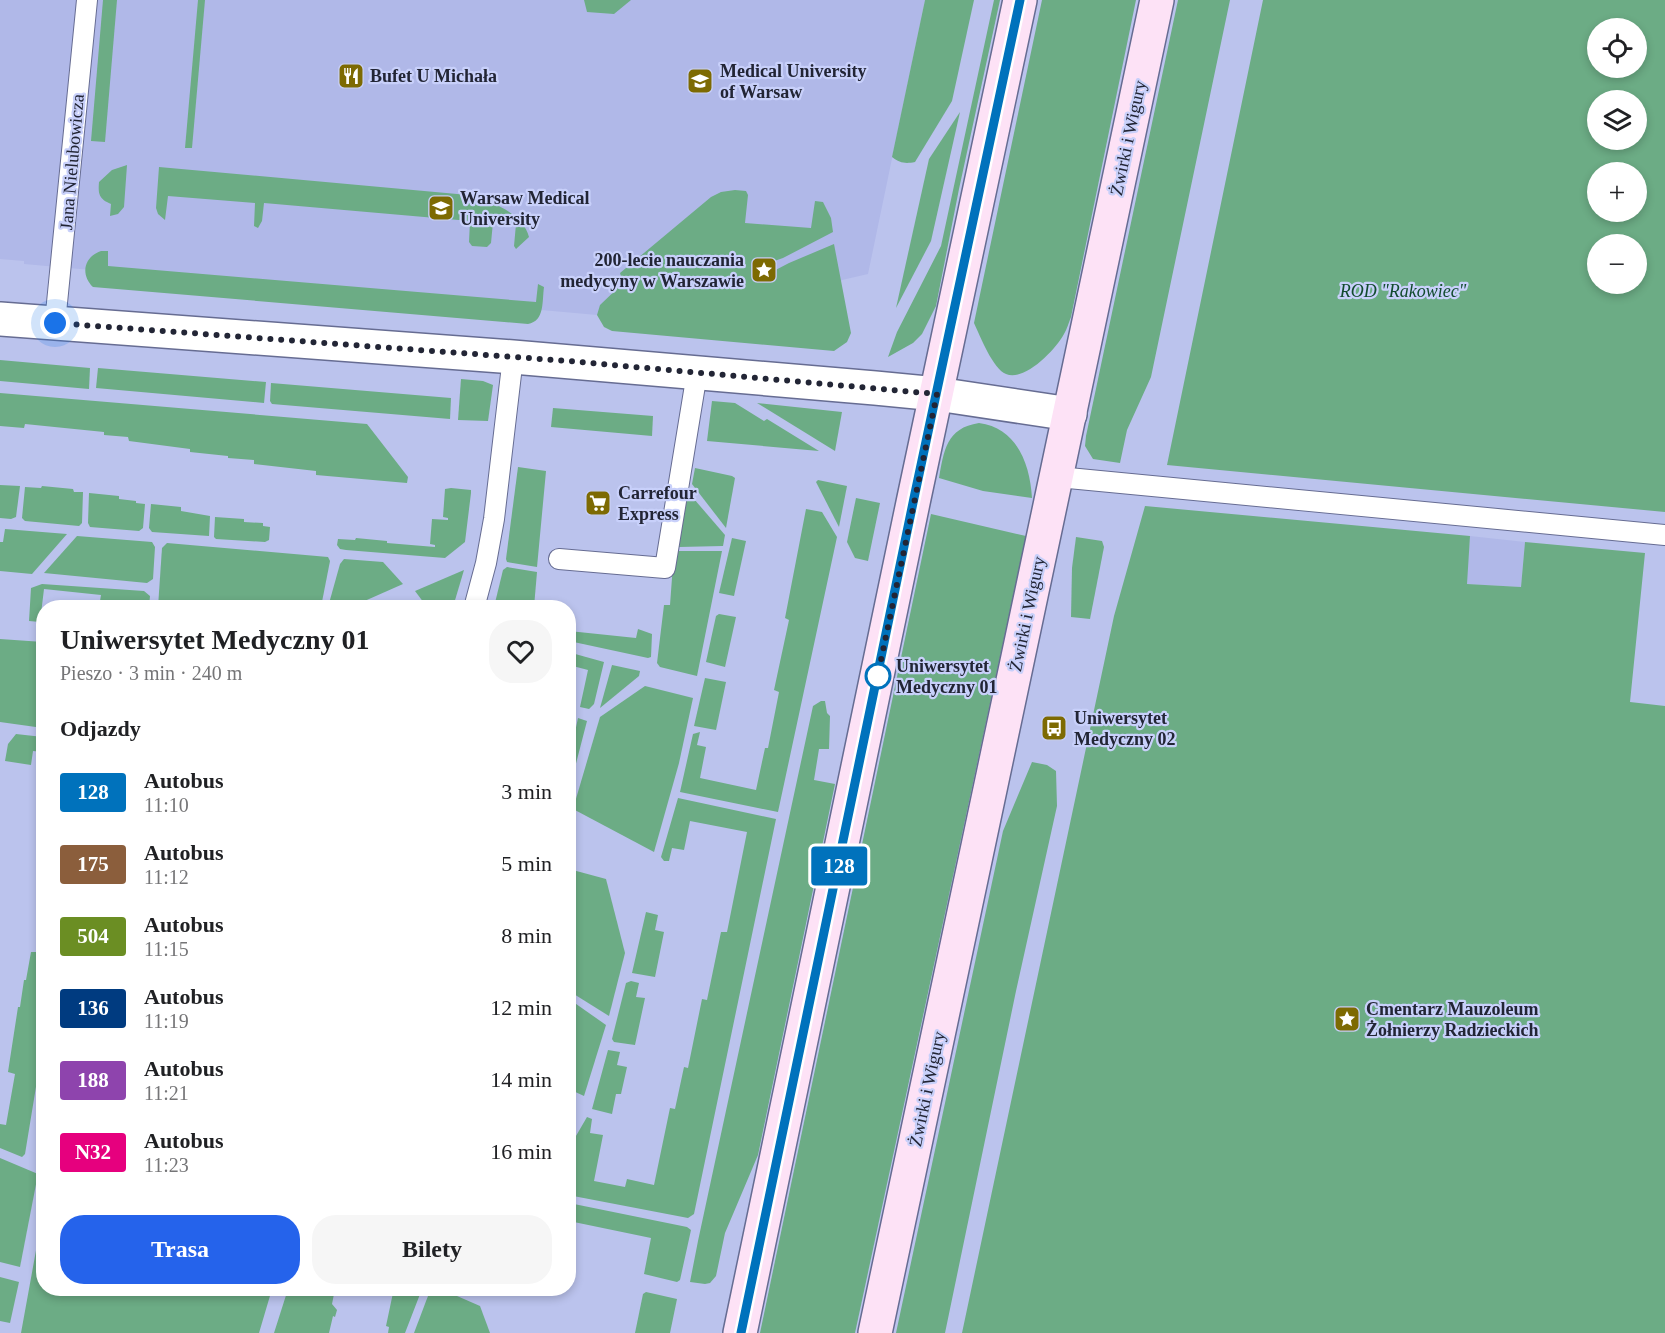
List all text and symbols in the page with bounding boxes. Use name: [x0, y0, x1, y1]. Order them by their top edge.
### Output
map controls: [1587, 18, 1647, 294]
button: locate: [1587, 18, 1647, 78]
restaurant icon: Bufet U Michała: [336, 61, 366, 91]
place label: Medical University of Warsaw: [720, 61, 866, 102]
place label: Bufet U Michała: [370, 66, 497, 86]
school or university icon: Medical University of Warsaw: [685, 66, 715, 96]
street label: Żwirki i Wigury: [1106, 79, 1150, 197]
button: layers: [1587, 90, 1647, 150]
street label: Jana Nielubowicza: [56, 93, 88, 231]
button: +: [1587, 162, 1647, 222]
place label: Warsaw Medical University: [460, 188, 589, 229]
school or university icon: Warsaw Medical University: [426, 193, 456, 223]
button: −: [1587, 234, 1647, 294]
place label: 200-lecie nauczania medycyny w Warszawie: [560, 250, 744, 291]
place icon: 200-lecie nauczania medycyny w Warszawie: [749, 255, 779, 285]
park label: ROD "Rakowiec": [1339, 281, 1467, 301]
your location: [40, 308, 70, 338]
place label: Carrefour Express: [618, 483, 697, 524]
supermarket icon: Carrefour Express: [583, 488, 613, 518]
street label: Żwirki i Wigury: [1005, 555, 1049, 673]
button: heart: [489, 620, 552, 683]
text: Uniwersytet Medyczny 01: [60, 624, 369, 655]
place label: Uniwersytet Medyczny 01: [896, 656, 997, 697]
text: Pieszo · 3 min · 240 m: [60, 662, 242, 684]
marker: Uniwersytet Medyczny 01: [865, 663, 891, 689]
place label: Uniwersytet Medyczny 02: [1074, 708, 1175, 749]
bus stop icon: Uniwersytet Medyczny 02: [1039, 713, 1069, 743]
text: Odjazdy: [60, 716, 141, 741]
text: Autobus: [144, 768, 223, 793]
text: 3 min: [501, 779, 552, 804]
text: 128: [77, 780, 109, 804]
text: 11:10: [144, 794, 189, 816]
text: Autobus: [144, 840, 223, 865]
line badge: 128: [804, 846, 874, 886]
text: 5 min: [501, 851, 552, 876]
text: 175: [77, 852, 109, 876]
text: 128: [823, 854, 855, 878]
text: 11:12: [144, 866, 189, 888]
text: Autobus: [144, 912, 223, 937]
text: 8 min: [501, 923, 552, 948]
text: 504: [77, 924, 109, 948]
text: 11:15: [144, 938, 189, 960]
text: Autobus: [144, 984, 223, 1009]
text: 12 min: [490, 995, 552, 1020]
text: 136: [77, 996, 109, 1020]
place label: Cmentarz Mauzoleum Żołnierzy Radzieckich: [1366, 999, 1538, 1040]
place icon: Cmentarz Mauzoleum Żołnierzy Radzieckich: [1332, 1004, 1362, 1034]
text: 11:19: [144, 1010, 189, 1032]
street label: Żwirki i Wigury: [905, 1030, 949, 1148]
text: Autobus: [144, 1056, 223, 1081]
text: 14 min: [490, 1067, 552, 1092]
text: 188: [77, 1068, 109, 1092]
text: 11:21: [144, 1082, 189, 1104]
text: Autobus: [144, 1128, 223, 1153]
text: 16 min: [490, 1139, 552, 1164]
text: N32: [75, 1140, 111, 1164]
text: 11:23: [144, 1154, 189, 1176]
button: Trasa: [60, 1215, 300, 1284]
button: Bilety: [312, 1215, 552, 1284]

